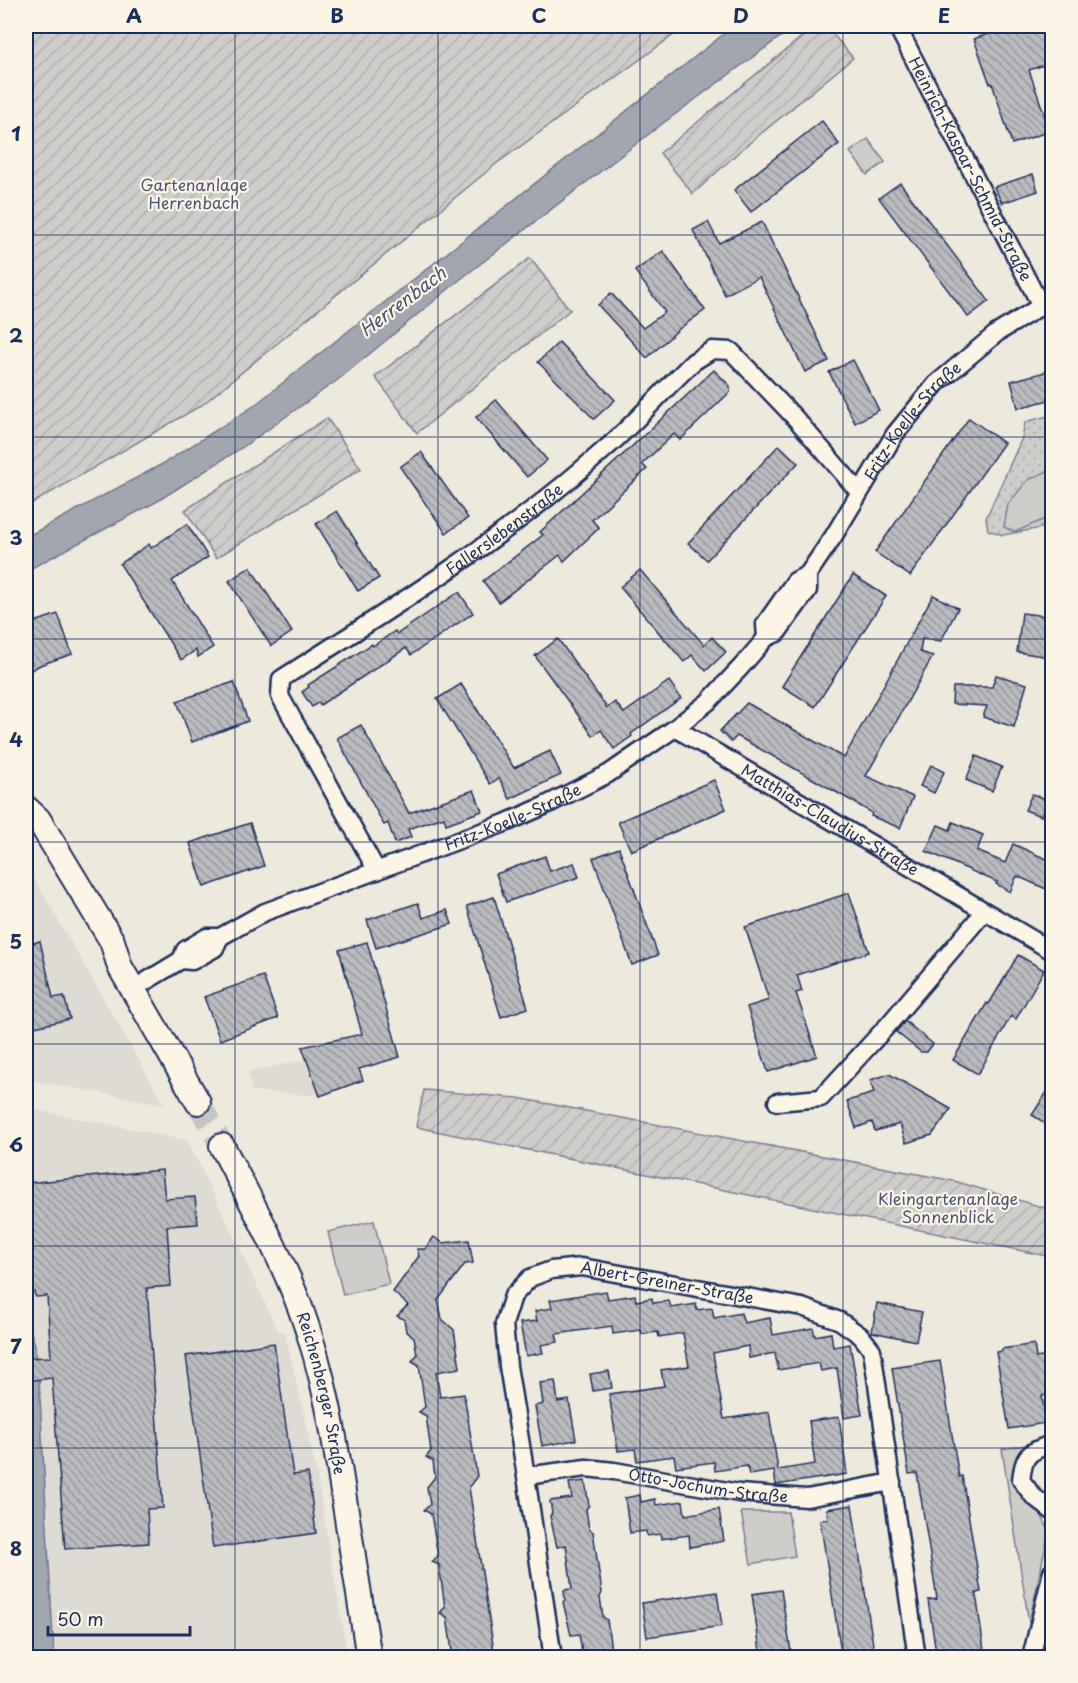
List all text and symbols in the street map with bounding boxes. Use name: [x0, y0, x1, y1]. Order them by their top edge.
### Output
text: A: [126, 0, 142, 30]
text: B: [330, 0, 344, 30]
text: C: [531, 0, 547, 30]
text: D: [733, 0, 749, 30]
text: E: [938, 0, 950, 30]
street label: Heinrich-Kaspar-Schmid-Straße: [904, 52, 1039, 285]
text: 1: [11, 118, 21, 148]
park label: Gartenanlage Herrenbach: [141, 172, 247, 214]
water label: Herrenbach: [353, 259, 451, 342]
text: 2: [9, 320, 23, 350]
street label: Fritz-Koelle-Straße: [857, 355, 966, 485]
street label: Fallerslebenstraße: [440, 477, 567, 580]
text: 3: [9, 522, 23, 552]
text: 4: [9, 724, 23, 754]
street label: Matthias-Claudius-Straße: [737, 757, 924, 881]
street label: Fritz-Koelle-Straße: [440, 777, 585, 856]
text: 5: [10, 926, 22, 956]
text: 6: [9, 1129, 23, 1159]
park label: Kleingartenanlage Sonnenblick: [878, 1186, 1018, 1228]
street label: Albert-Greiner-Straße: [579, 1254, 756, 1309]
street label: Reichenberger Straße: [292, 1308, 353, 1476]
text: 7: [10, 1331, 22, 1361]
street label: Otto-Jochum-Straße: [627, 1461, 789, 1508]
text: 8: [10, 1533, 22, 1563]
scale bar: [48, 1599, 190, 1637]
text: 50 m: [57, 1605, 104, 1632]

